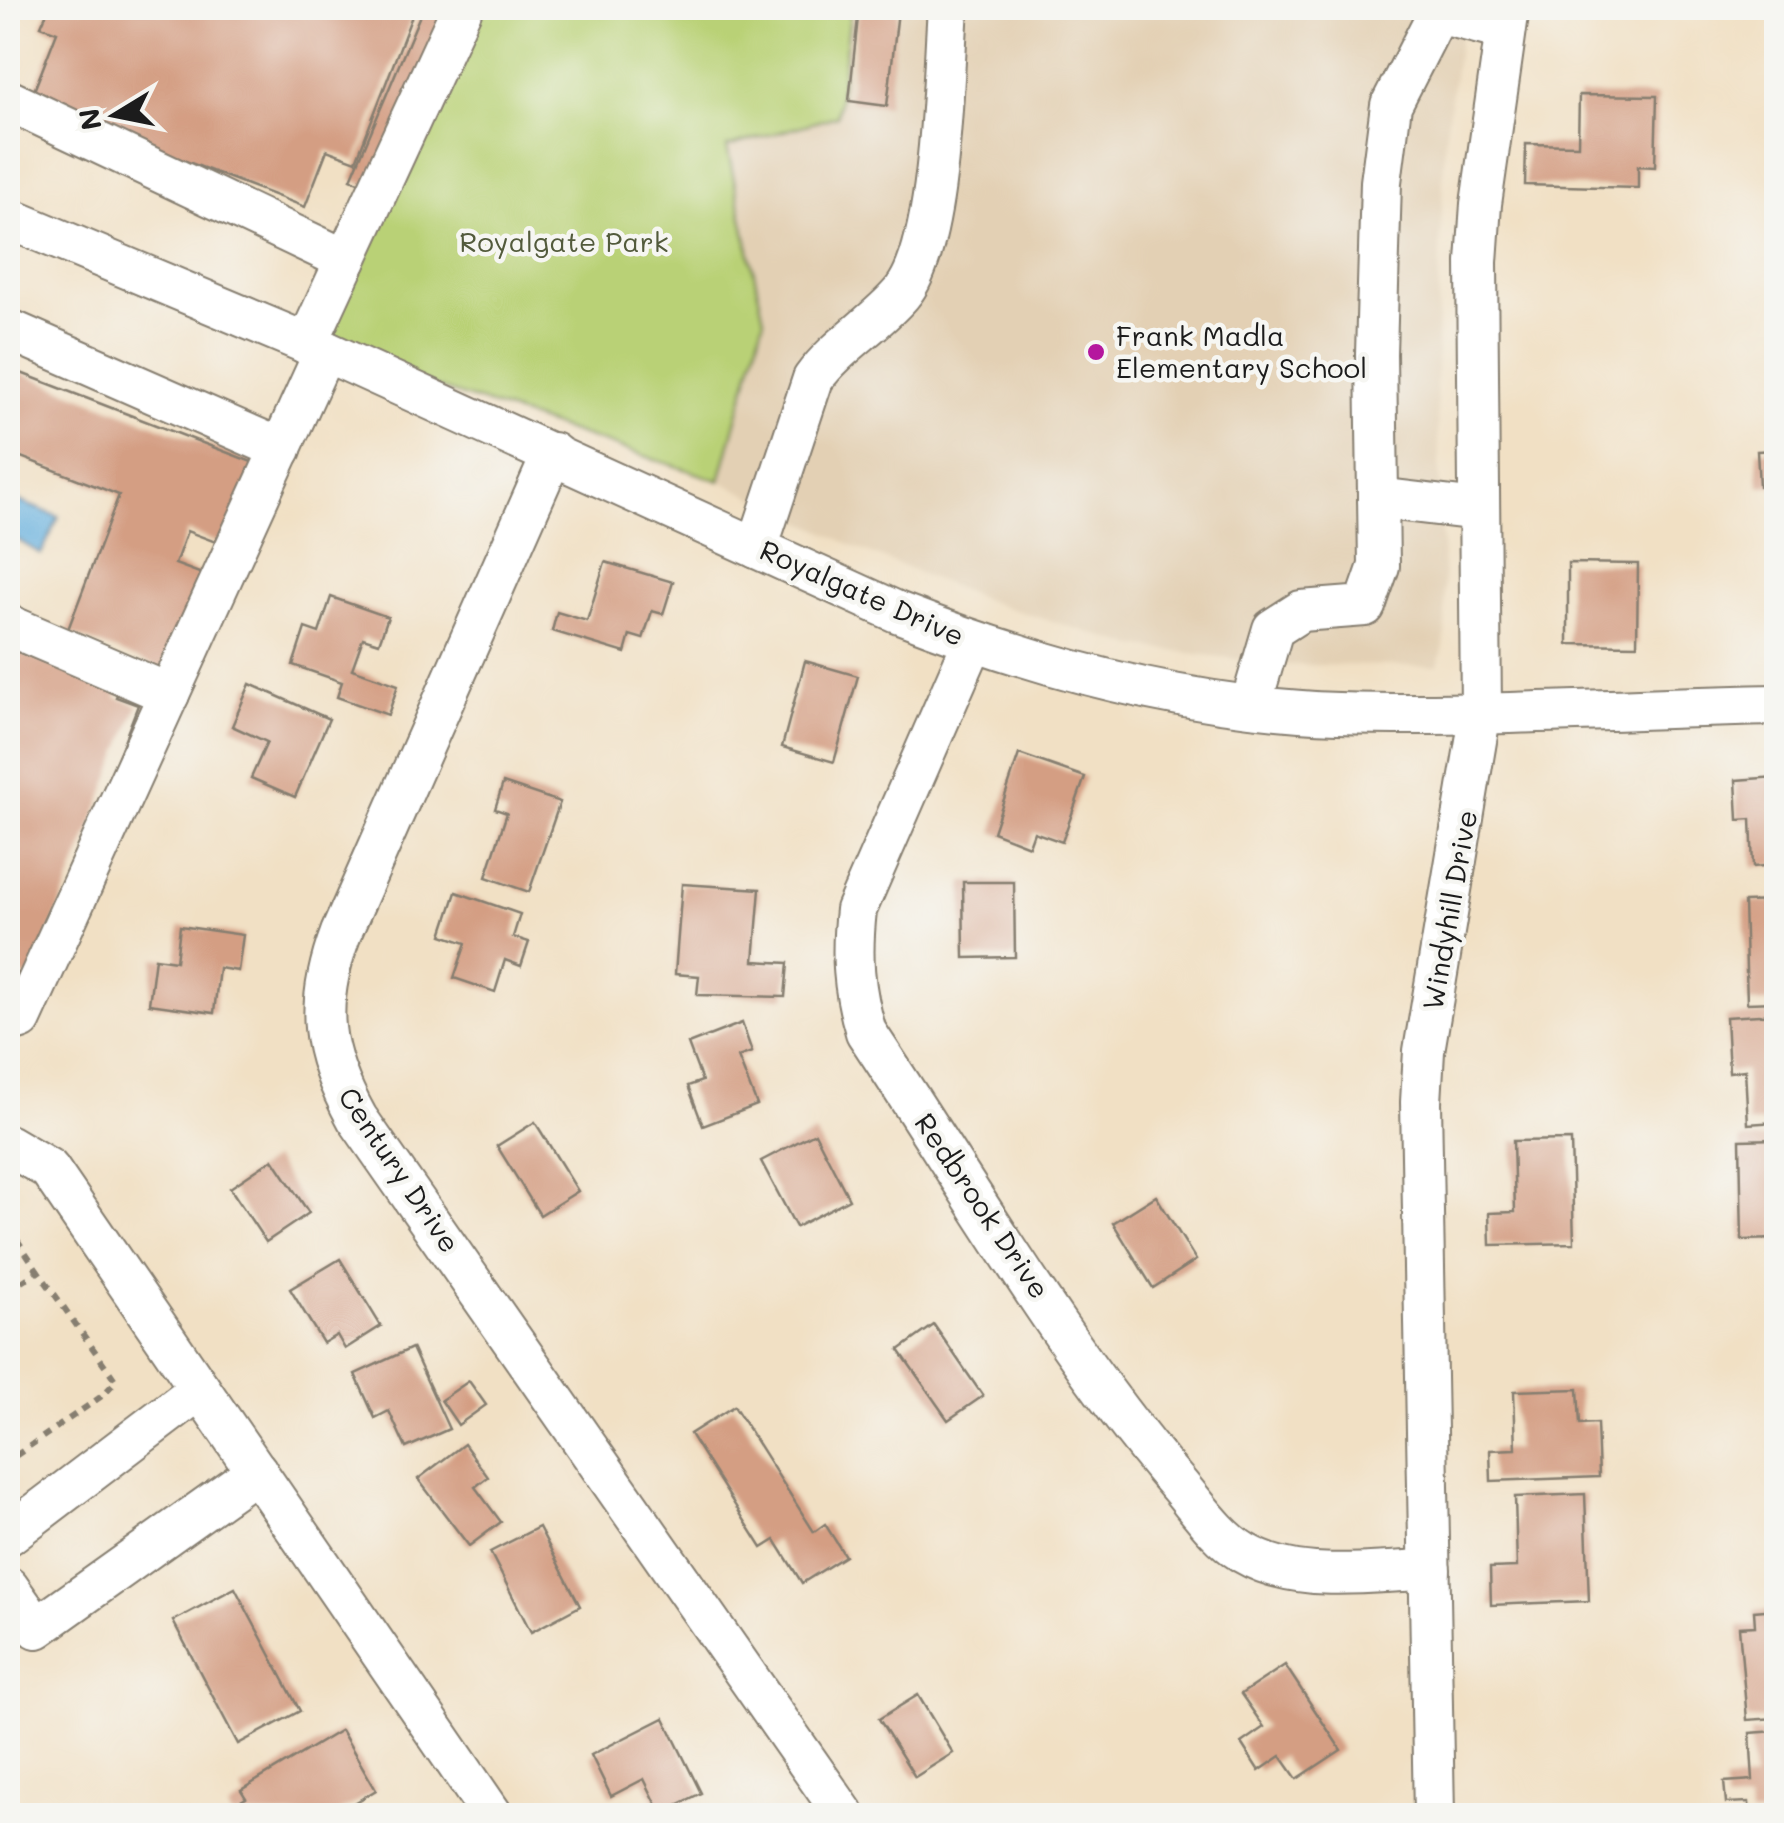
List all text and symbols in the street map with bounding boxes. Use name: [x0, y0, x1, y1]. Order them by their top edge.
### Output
north arrow: [65, 65, 165, 165]
text: N: [70, 106, 109, 133]
park label: Royalgate Park: [459, 223, 669, 259]
place label: Frank Madla Elementary School: [1116, 317, 1367, 385]
marker: Frank Madla Elementary School: [1085, 341, 1107, 363]
street label: Royalgate Drive: [755, 531, 970, 653]
street label: Windyhill Drive: [1414, 807, 1484, 1013]
street label: Century Drive: [331, 1080, 468, 1259]
street label: Redbrook Drive: [908, 1106, 1058, 1305]

